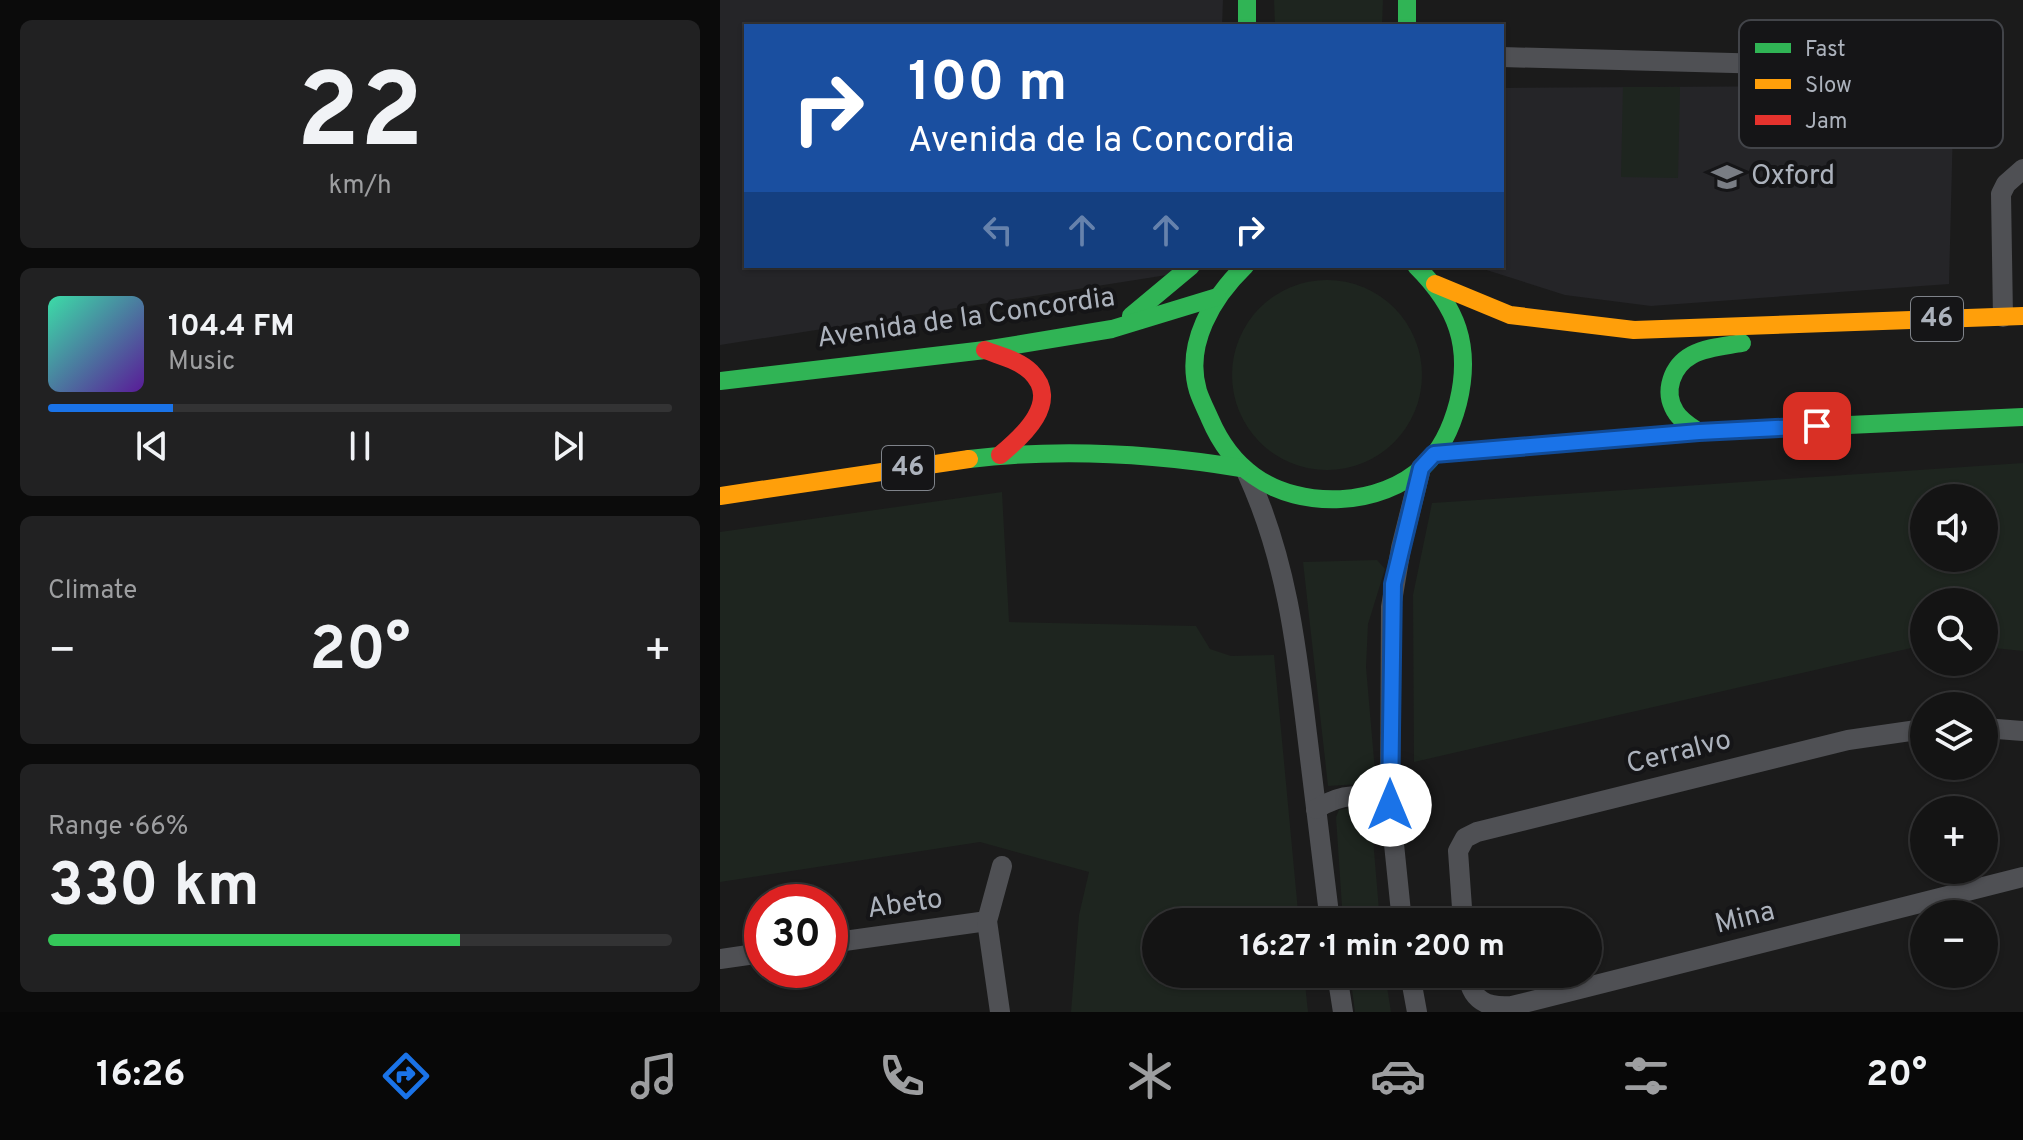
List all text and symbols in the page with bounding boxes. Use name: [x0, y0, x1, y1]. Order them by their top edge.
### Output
legend: [1739, 20, 2003, 148]
text: Fast: [1805, 37, 1846, 64]
text: 100 m: [908, 50, 1067, 120]
text: 22: [296, 52, 424, 184]
icon: right: [776, 56, 880, 160]
text: Slow: [1805, 73, 1852, 100]
text: Jam: [1805, 109, 1848, 136]
text: Avenida de la Concordia: [908, 119, 1294, 165]
place label: Oxford: [1751, 159, 1835, 195]
school or university icon: Oxford: [1710, 160, 1744, 194]
text: km/h: [328, 170, 392, 203]
icon: left: [976, 208, 1020, 252]
icon: ahead: [1060, 208, 1104, 252]
icon: ahead: [1144, 208, 1188, 252]
icon: right: [1228, 208, 1272, 252]
street label: Avenida de la Concordia: [815, 280, 1117, 358]
road number: 46: [1911, 297, 1963, 341]
text: 104.4 FM: [168, 309, 295, 346]
text: Music: [168, 346, 235, 379]
pin: [1783, 392, 1851, 460]
icon: arrive: [1795, 404, 1839, 448]
icon: previous: [130, 424, 174, 468]
icon: pause: [338, 424, 382, 468]
icon: next: [546, 424, 590, 468]
road number: 46: [882, 446, 934, 490]
map controls: [1910, 484, 1998, 988]
button: sound: [1910, 484, 1998, 572]
text: Climate: [48, 575, 137, 608]
button: search: [1910, 588, 1998, 676]
text: 20°: [309, 615, 411, 691]
text: −: [48, 625, 76, 681]
text: +: [644, 625, 672, 681]
button: layers: [1910, 692, 1998, 780]
street label: Cerralvo: [1623, 723, 1735, 783]
position arrow: [1348, 763, 1432, 847]
button: +: [1910, 796, 1998, 884]
text: Range · 66%: [48, 811, 188, 844]
text: 330 km: [48, 851, 260, 927]
street label: Abeto: [865, 882, 945, 928]
speed limit sign: 30: [744, 884, 848, 988]
street label: Mina: [1711, 894, 1779, 944]
button: −: [1910, 900, 1998, 988]
text: 16:27 · 1 min · 200 m: [1239, 929, 1505, 966]
icon: directions: [378, 1048, 434, 1104]
icon: music: [626, 1048, 682, 1104]
icon: phone: [874, 1048, 930, 1104]
icon: climate: [1122, 1048, 1178, 1104]
icon: car: [1370, 1048, 1426, 1104]
icon: filters: [1618, 1048, 1674, 1104]
text: 16:26: [96, 1053, 185, 1099]
text: 20°: [1866, 1053, 1927, 1099]

